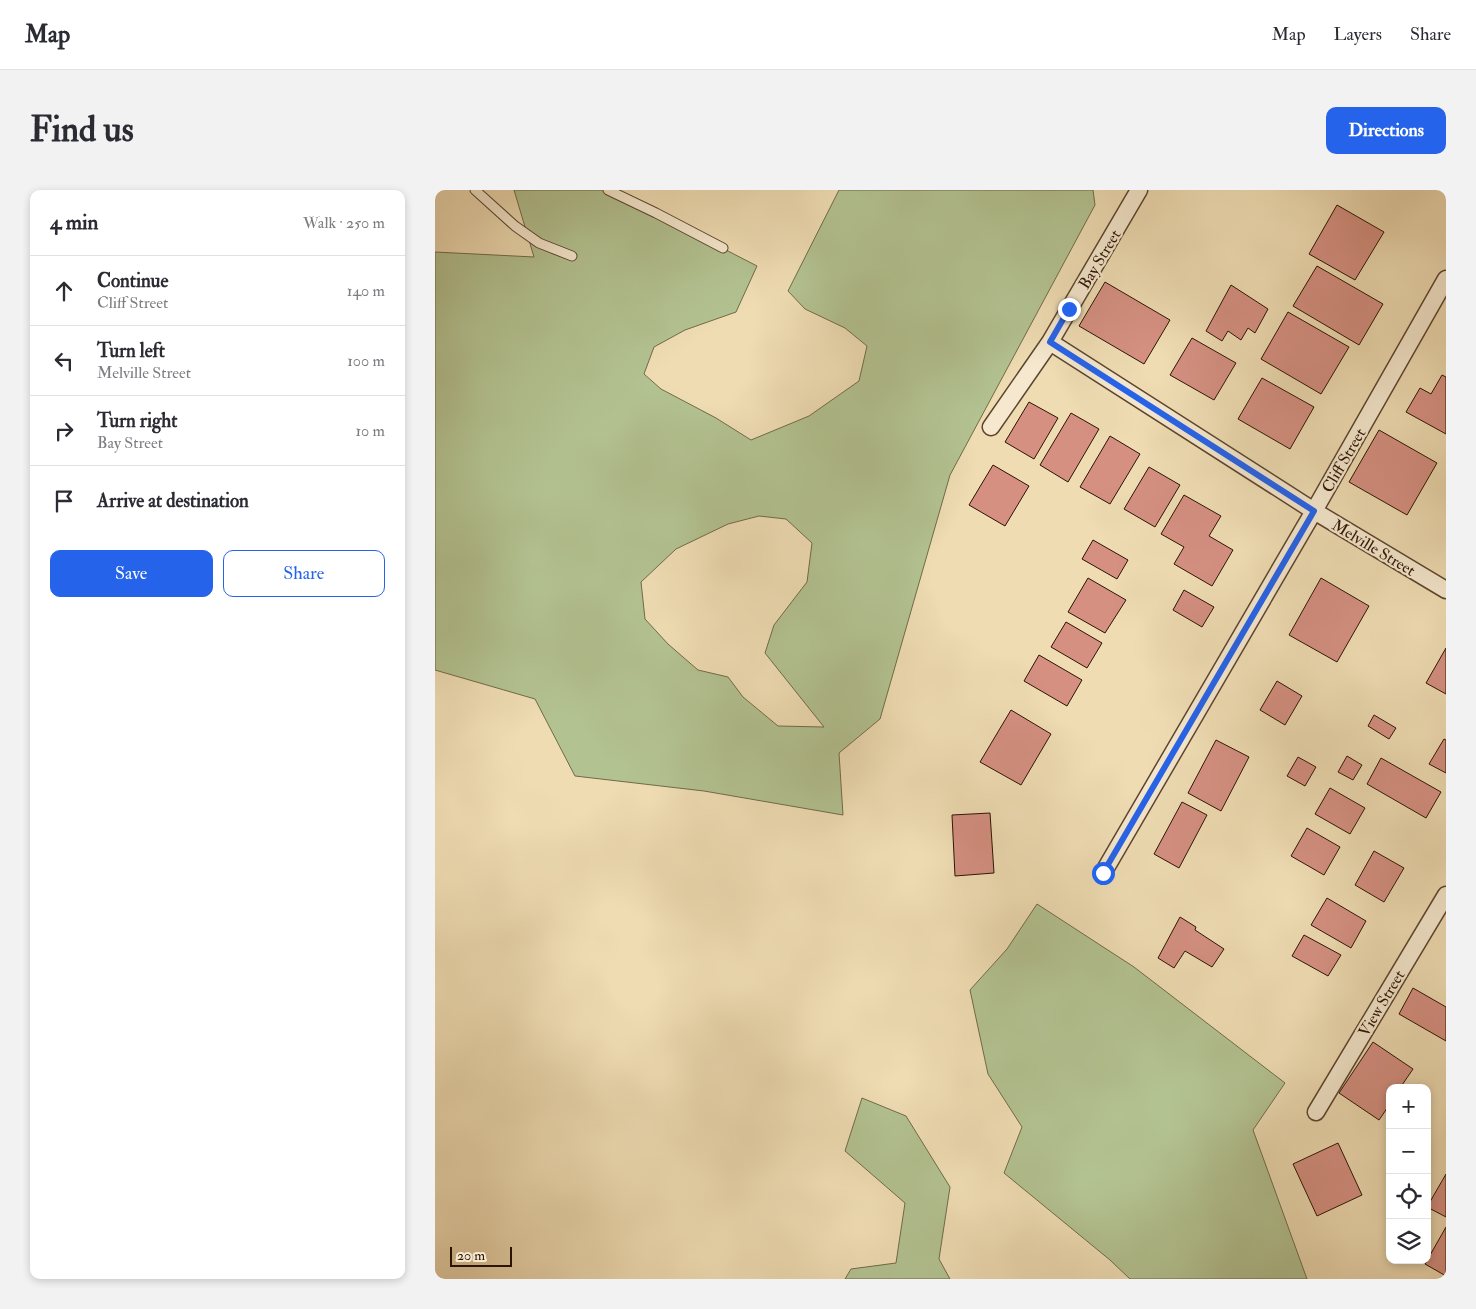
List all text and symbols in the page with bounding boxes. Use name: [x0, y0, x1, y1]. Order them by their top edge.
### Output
text: Map: [25, 19, 70, 50]
text: Map: [1272, 23, 1306, 46]
text: Layers: [1334, 23, 1382, 46]
text: Share: [1410, 23, 1451, 46]
button: Directions: [1326, 107, 1446, 154]
text: Find us: [30, 108, 134, 152]
text: 4 min: [50, 209, 98, 236]
text: Walk · 250 m: [303, 213, 385, 233]
street label: Bay Street: [1074, 226, 1125, 293]
text: Continue: [97, 269, 168, 293]
icon: ahead: [50, 277, 78, 305]
text: 140 m: [347, 281, 385, 301]
text: Cliff Street: [97, 293, 168, 313]
route end: [1058, 298, 1081, 321]
text: Turn left: [97, 339, 165, 363]
icon: left: [50, 347, 78, 375]
text: 100 m: [347, 351, 385, 371]
text: Melville Street: [97, 363, 191, 383]
text: Turn right: [97, 409, 177, 433]
icon: right: [50, 417, 78, 445]
text: 10 m: [355, 421, 385, 441]
street label: Cliff Street: [1317, 425, 1370, 496]
text: Bay Street: [97, 433, 163, 453]
icon: arrive: [50, 487, 78, 515]
text: Arrive at destination: [97, 489, 249, 513]
street label: Melville Street: [1328, 515, 1419, 581]
button: Save: [50, 550, 213, 597]
button: Share: [223, 550, 385, 597]
route start: [1092, 862, 1115, 885]
street label: View Street: [1354, 967, 1409, 1040]
map controls: [1386, 1084, 1431, 1264]
button: +: [1386, 1084, 1431, 1129]
button: −: [1386, 1129, 1431, 1174]
button: locate: [1386, 1174, 1431, 1219]
button: layers: [1386, 1219, 1431, 1264]
scale bar: [450, 1244, 513, 1267]
text: 20 m: [457, 1247, 485, 1264]

